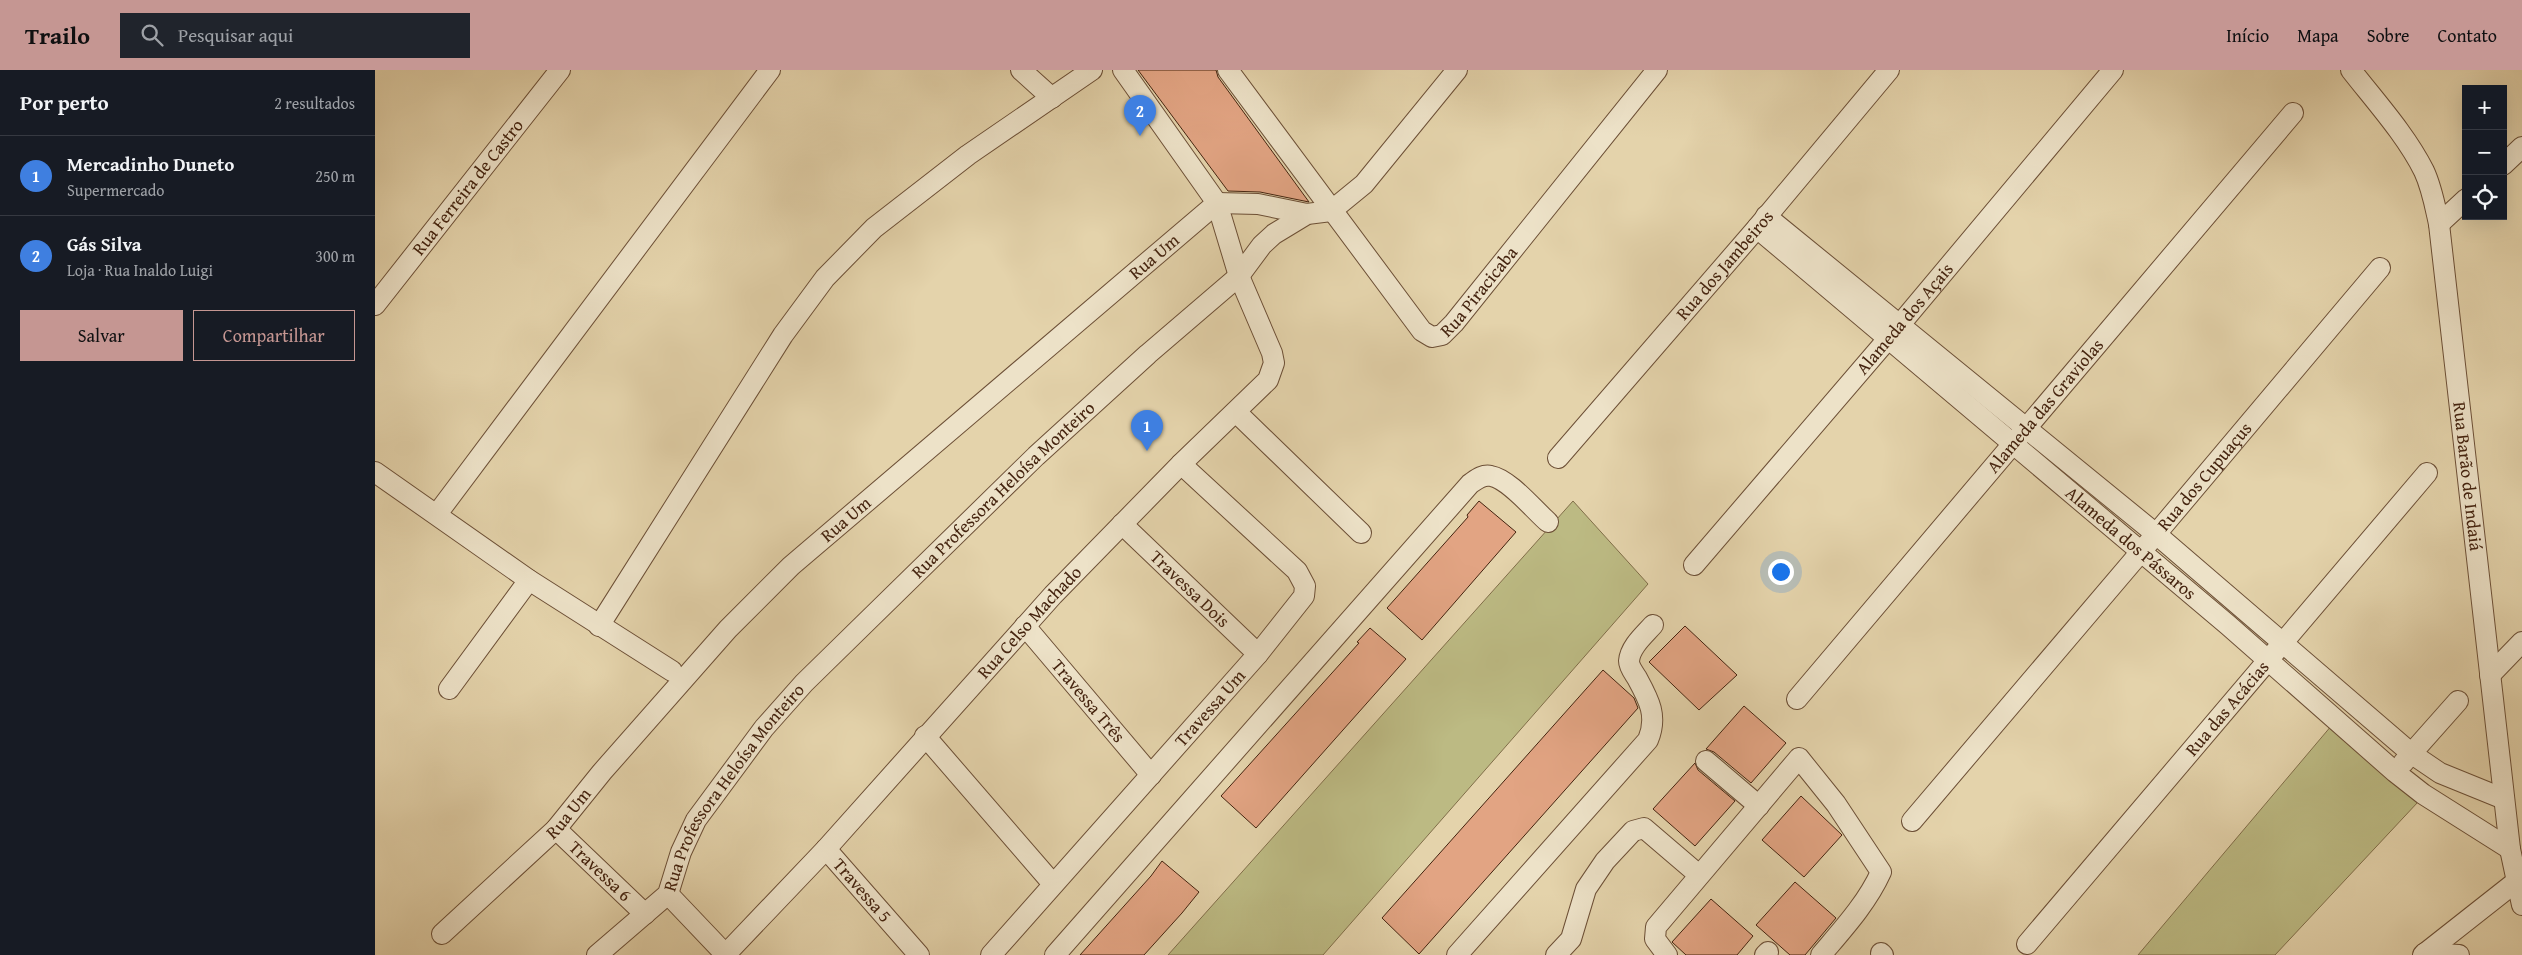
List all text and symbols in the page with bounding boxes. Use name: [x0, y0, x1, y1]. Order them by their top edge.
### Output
search box: [120, 13, 470, 58]
text: Trailo: [25, 18, 90, 53]
icon: search: [138, 21, 166, 49]
text: Pesquisar aqui: [178, 21, 293, 49]
text: Início: [2226, 22, 2269, 49]
text: Mapa: [2297, 22, 2339, 49]
text: Sobre: [2367, 22, 2410, 49]
text: Contato: [2438, 22, 2497, 49]
map controls: [2462, 85, 2507, 220]
button: +: [2462, 85, 2507, 130]
text: Por perto: [20, 87, 109, 118]
text: 2 resultados: [274, 91, 355, 115]
pin: 2: [1124, 95, 1156, 136]
street label: Rua Ferreira de Castro: [405, 113, 530, 261]
button: −: [2462, 130, 2507, 175]
text: Mercadinho Duneto: [67, 150, 234, 178]
text: 1: [32, 164, 40, 188]
text: 250 m: [315, 164, 355, 188]
button: locate: [2462, 175, 2507, 220]
text: Supermercado: [67, 178, 165, 202]
street label: Rua dos Jambeiros: [1669, 204, 1780, 326]
street label: Rua Um: [1123, 227, 1185, 286]
text: Gás Silva: [67, 230, 142, 258]
street label: Rua Piracicaba: [1433, 240, 1524, 343]
text: 2: [32, 244, 40, 268]
text: 300 m: [315, 244, 355, 268]
street label: Alameda dos Açais: [1849, 256, 1959, 380]
text: Loja · Rua Inaldo Luigi: [67, 258, 213, 282]
button: Salvar: [20, 310, 183, 361]
button: Compartilhar: [193, 310, 355, 361]
street label: Alameda das Graviolas: [1980, 332, 2110, 479]
street label: Rua Professora Heloísa Monteiro: [905, 395, 1101, 584]
street label: Rua Barão de Indaiá: [2446, 400, 2490, 553]
pin: 1: [1131, 410, 1163, 451]
street label: Rua dos Cupuaçus: [2150, 416, 2258, 536]
street label: Alameda dos Pássaros: [2060, 480, 2203, 606]
street label: Rua Um: [814, 489, 877, 548]
street label: Travessa Dois: [1144, 544, 1236, 633]
street label: Rua Celso Machado: [970, 559, 1088, 684]
your location: [1768, 559, 1794, 585]
street label: Travessa Três: [1045, 653, 1132, 748]
street label: Rua das Acácias: [2178, 654, 2275, 762]
street label: Travessa Um: [1168, 663, 1252, 753]
street label: Rua Professora Heloísa Monteiro: [656, 677, 811, 894]
street label: Rua Um: [539, 781, 597, 845]
street label: Travessa 6: [563, 834, 638, 907]
street label: Travessa 5: [827, 852, 899, 928]

